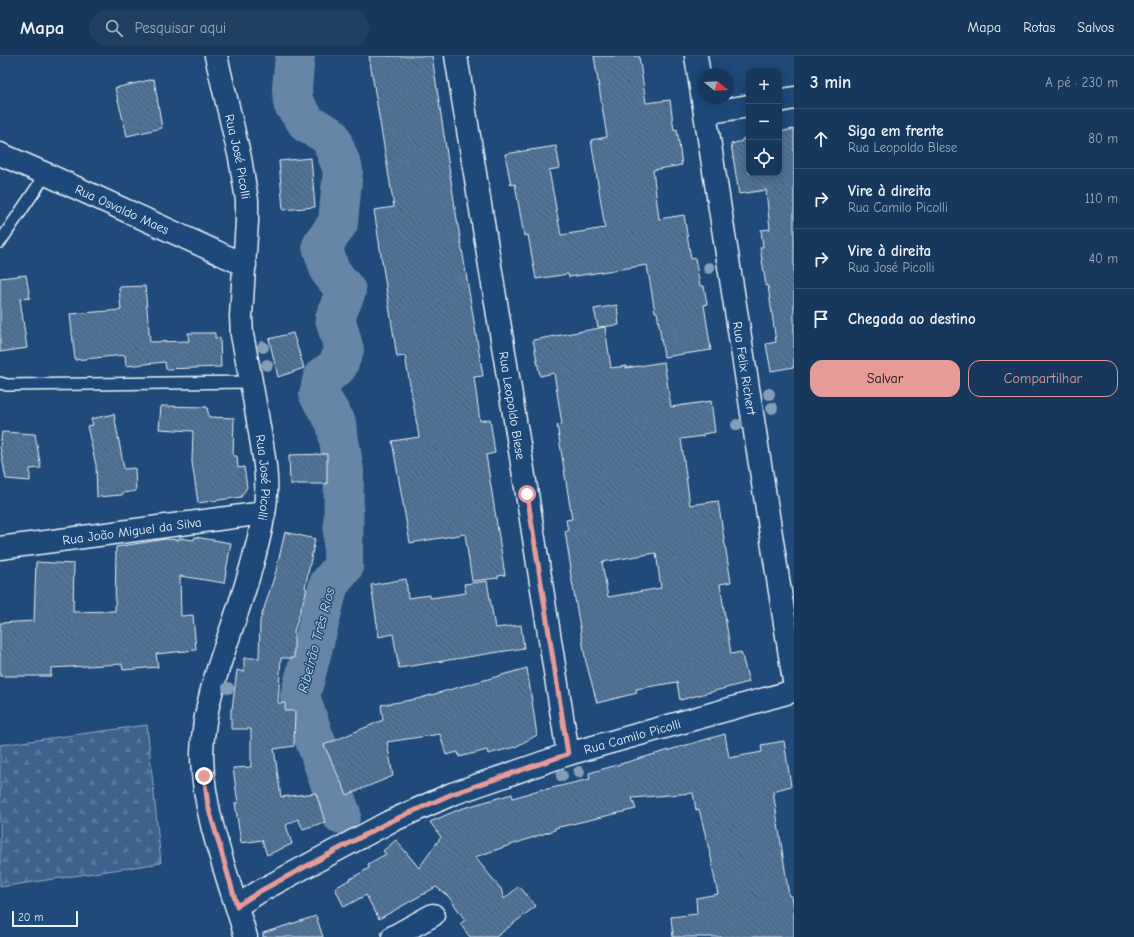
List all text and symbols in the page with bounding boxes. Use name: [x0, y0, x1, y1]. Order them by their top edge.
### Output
search box: [89, 10, 369, 46]
text: Mapa: [20, 17, 65, 39]
icon: search: [103, 17, 125, 39]
text: Pesquisar aqui: [135, 19, 226, 37]
text: Mapa: [968, 19, 1001, 36]
text: Rotas: [1023, 19, 1055, 36]
text: Salvos: [1077, 19, 1114, 36]
north arrow: [698, 68, 734, 104]
map controls: [746, 68, 782, 176]
button: +: [746, 68, 782, 104]
text: 3 min: [810, 73, 851, 92]
text: A pé · 230 m: [1045, 75, 1118, 90]
button: −: [746, 104, 782, 140]
street label: Rua José Picolli: [222, 113, 254, 200]
text: Siga em frente: [848, 122, 944, 140]
icon: ahead: [810, 128, 832, 150]
text: 80 m: [1088, 131, 1118, 146]
button: locate: [746, 140, 782, 176]
text: Rua Leopoldo Blese: [848, 140, 957, 155]
street label: Rua Osvaldo Maes: [73, 181, 171, 237]
text: Vire à direita: [848, 182, 931, 200]
icon: right: [810, 188, 832, 210]
text: 110 m: [1085, 191, 1118, 206]
text: Rua Camilo Picolli: [848, 200, 948, 215]
text: Vire à direita: [848, 242, 931, 260]
icon: right: [810, 248, 832, 270]
text: 40 m: [1089, 251, 1118, 266]
text: Rua José Picolli: [848, 260, 934, 275]
icon: arrive: [810, 308, 832, 330]
text: Chegada ao destino: [848, 310, 976, 328]
street label: Rua Felix Richert: [730, 320, 759, 417]
street label: Rua Leopoldo Blese: [496, 350, 528, 461]
button: Salvar: [810, 360, 960, 397]
button: Compartilhar: [968, 360, 1118, 397]
street label: Rua José Picolli: [252, 433, 273, 522]
route start: [518, 485, 536, 503]
street label: Rua João Miguel da Silva: [61, 514, 202, 548]
water label: Ribeirão Três Rios: [294, 585, 339, 695]
street label: Rua Camilo Picolli: [582, 716, 683, 757]
route end: [195, 767, 213, 785]
scale bar: [12, 909, 78, 928]
text: 20 m: [18, 911, 43, 924]

